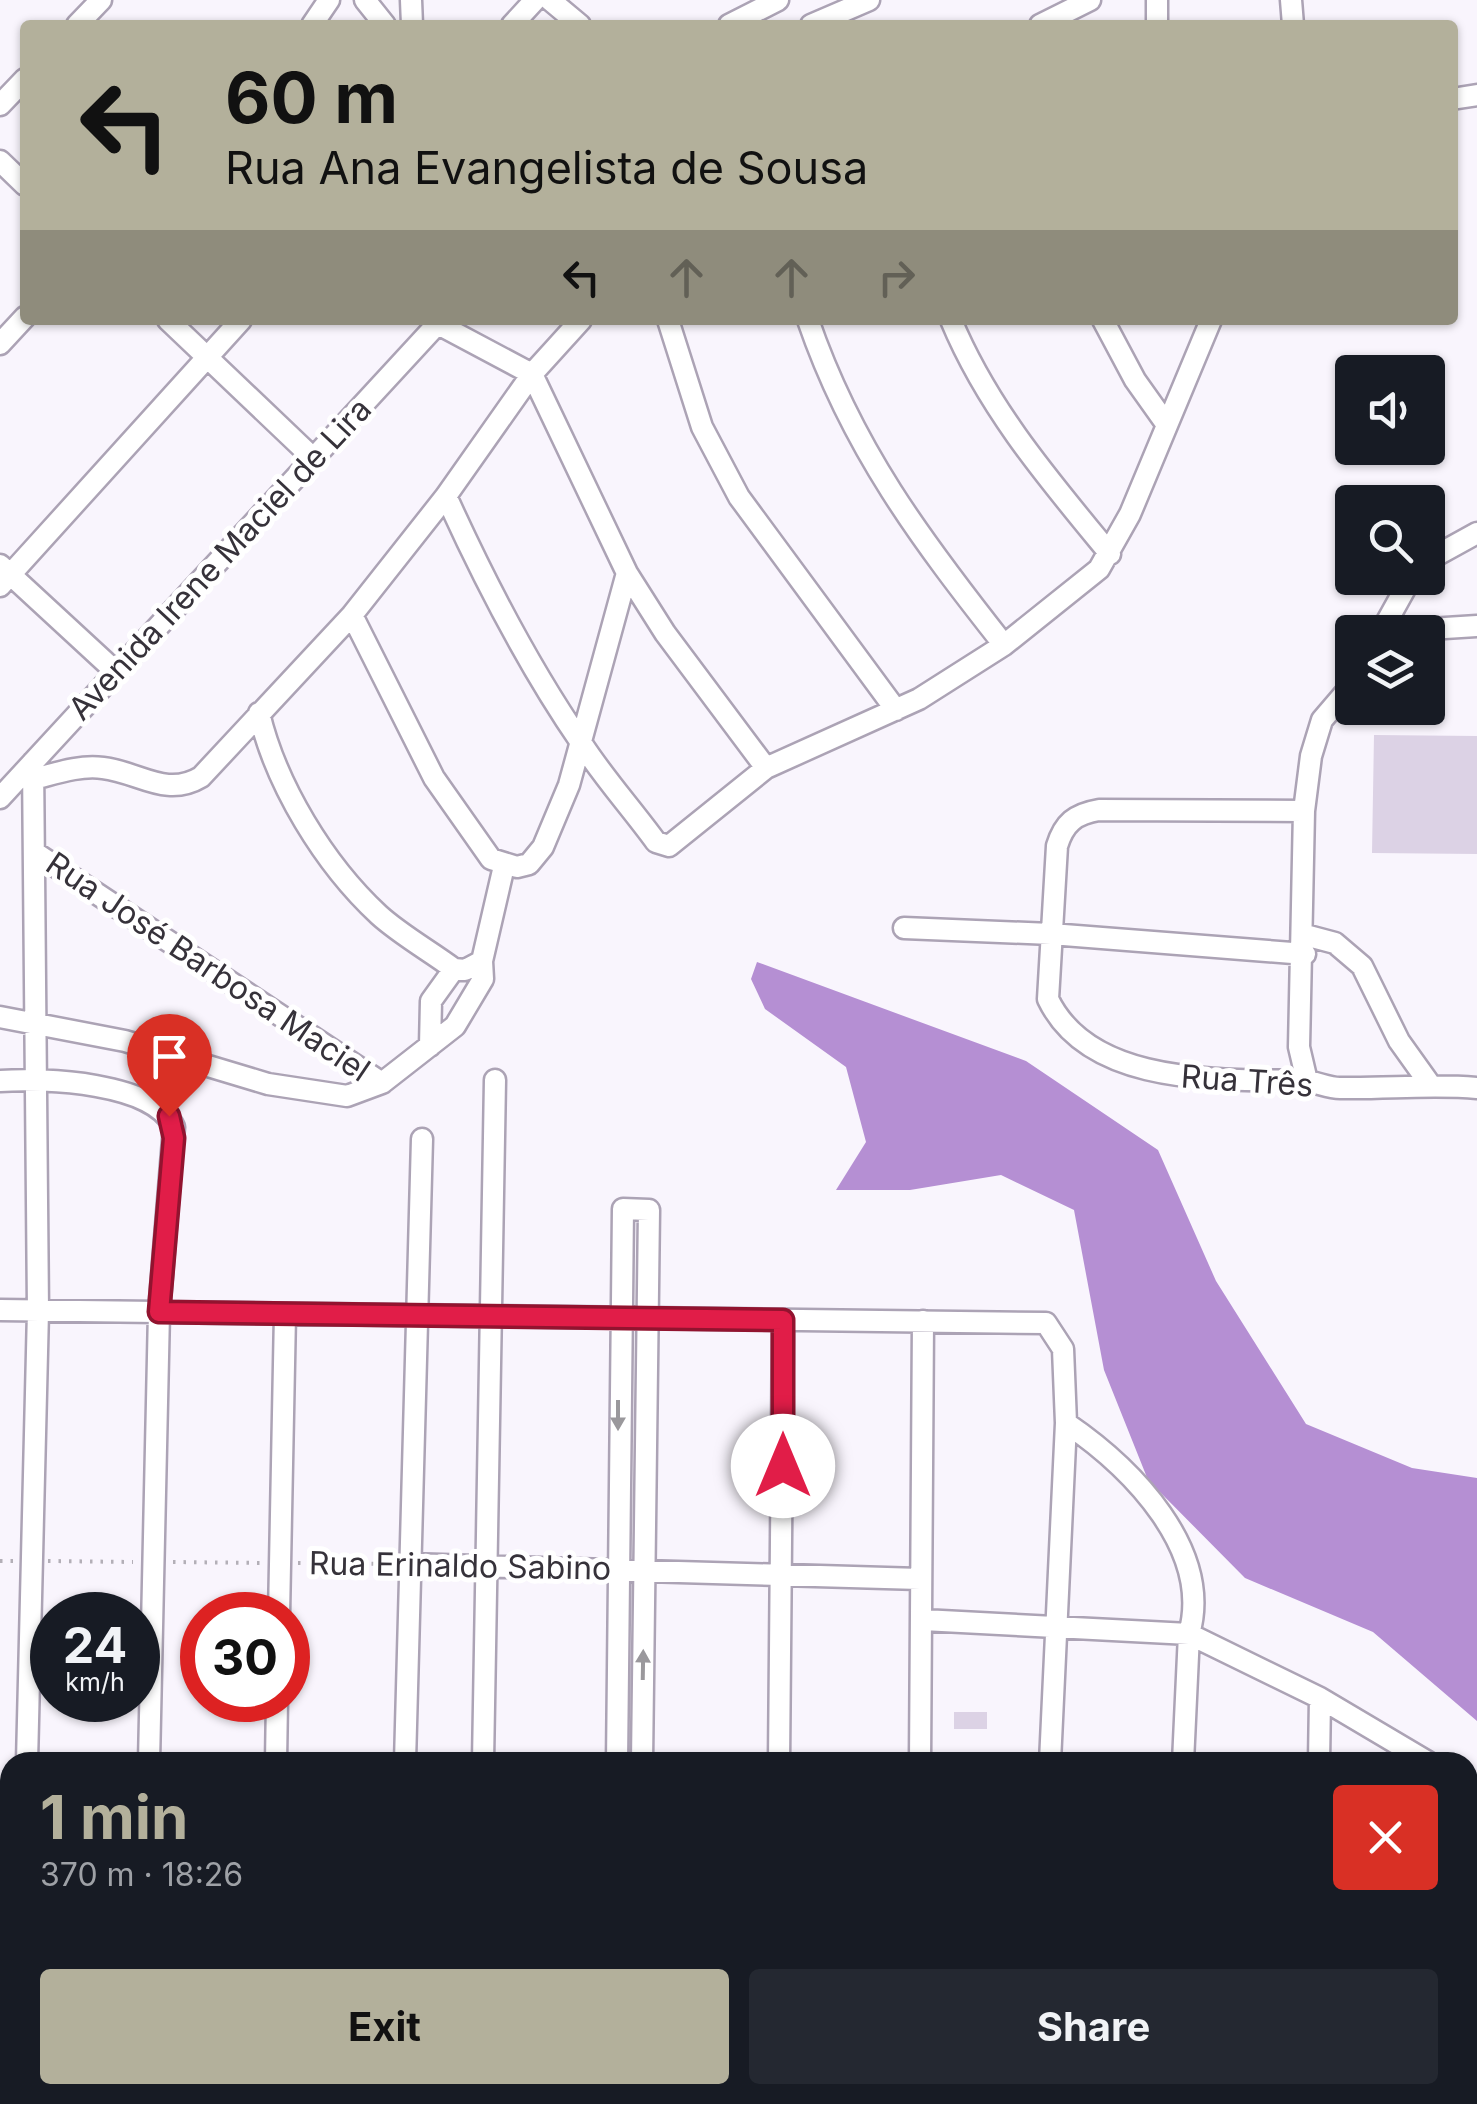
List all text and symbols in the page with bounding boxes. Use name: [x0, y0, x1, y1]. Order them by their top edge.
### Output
text: 60 m: [225, 55, 398, 140]
icon: left: [60, 60, 190, 190]
text: Rua Ana Evangelista de Sousa: [225, 140, 868, 195]
icon: left: [554, 250, 609, 305]
icon: ahead: [659, 250, 714, 305]
icon: ahead: [764, 250, 819, 305]
icon: right: [869, 250, 924, 305]
map controls: [1335, 355, 1445, 725]
button: sound: [1335, 355, 1445, 465]
street label: Avenida Irene Maciel de Lira: [60, 390, 379, 728]
button: search: [1335, 485, 1445, 595]
button: layers: [1335, 615, 1445, 725]
street label: Rua José Barbosa Maciel: [39, 844, 377, 1090]
pin: [127, 1014, 212, 1117]
icon: arrive: [142, 1029, 197, 1084]
street label: Rua Três: [1180, 1056, 1314, 1105]
one-way arrow: [610, 1400, 626, 1432]
position arrow: [731, 1414, 835, 1518]
street label: Rua Erinaldo Sabino: [309, 1543, 612, 1588]
speed limit sign: 30: [180, 1592, 310, 1722]
text: 24: [63, 1615, 127, 1675]
one-way arrow: [635, 1649, 651, 1681]
text: km/h: [65, 1667, 125, 1697]
text: 1 min: [40, 1781, 188, 1853]
button: close: [1333, 1785, 1438, 1890]
text: 370 m · 18:26: [40, 1855, 243, 1894]
button: Exit: [40, 1969, 729, 2084]
button: Share: [749, 1969, 1438, 2084]

